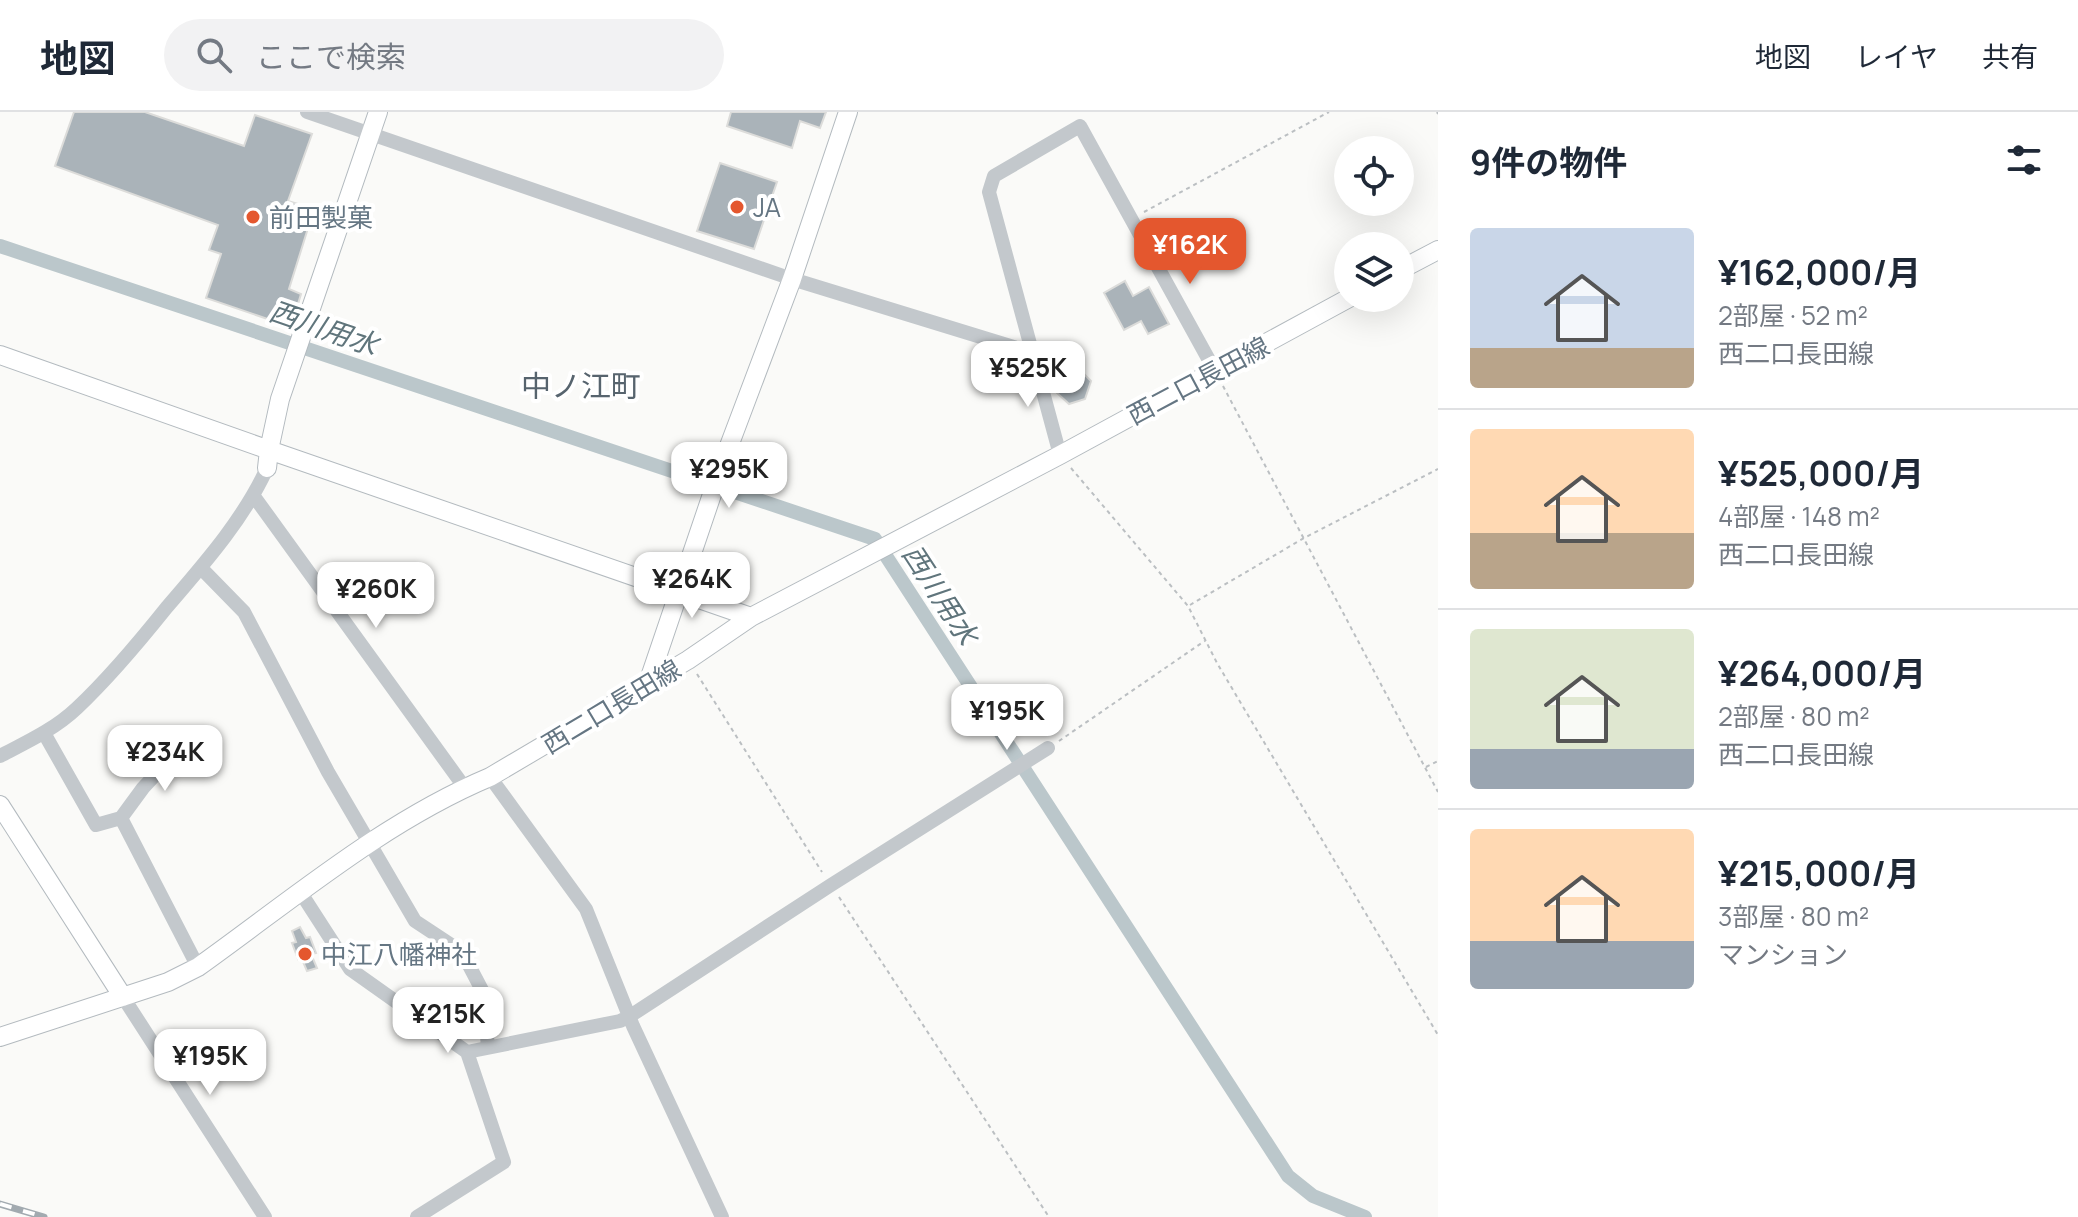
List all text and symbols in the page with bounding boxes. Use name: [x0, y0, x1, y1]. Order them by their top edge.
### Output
search box: [164, 19, 724, 91]
text: 地図: [40, 31, 116, 83]
icon: search: [192, 33, 236, 77]
text: ここで検索: [256, 36, 406, 77]
text: 地図: [1755, 37, 1811, 75]
text: レイヤ: [1855, 37, 1938, 75]
text: 共有: [1982, 37, 2038, 75]
map controls: [1334, 136, 1414, 312]
button: locate: [1334, 136, 1414, 216]
icon: filters: [2002, 138, 2046, 182]
text: 9件の物件: [1470, 139, 1627, 185]
place label: JA: [753, 189, 781, 225]
marker: JA: [728, 198, 746, 216]
place label: 前田製菓: [269, 199, 373, 235]
marker: 前田製菓: [244, 208, 262, 226]
pin: ¥162K: [1134, 218, 1246, 286]
text: ¥162K: [1152, 226, 1228, 262]
button: layers: [1334, 232, 1414, 312]
text: ¥162,000/月: [1718, 249, 1921, 295]
icon: home: [1534, 260, 1630, 356]
water label: 西川用水: [265, 291, 386, 364]
text: 2部屋 · 52 m²: [1718, 297, 1868, 333]
street label: 西二口長田線: [1121, 327, 1275, 433]
text: 西二口長田線: [1718, 335, 1874, 371]
pin: ¥525K: [972, 341, 1084, 409]
text: ¥525K: [989, 349, 1067, 385]
district label: 中ノ江町: [521, 365, 641, 406]
pin: ¥295K: [673, 442, 785, 510]
text: ¥295K: [689, 450, 769, 486]
text: ¥525,000/月: [1718, 450, 1924, 496]
icon: home: [1534, 461, 1630, 557]
text: 4部屋 · 148 m²: [1718, 498, 1880, 534]
text: 西二口長田線: [1718, 536, 1874, 572]
water label: 西川用水: [895, 537, 989, 654]
pin: ¥264K: [636, 552, 748, 620]
text: ¥264K: [652, 560, 732, 596]
pin: ¥260K: [320, 562, 432, 630]
text: ¥260K: [335, 570, 417, 606]
street label: 西二口長田線: [535, 650, 687, 762]
text: ¥264,000/月: [1718, 650, 1926, 696]
icon: home: [1534, 661, 1630, 757]
pin: ¥195K: [951, 684, 1063, 752]
text: ¥195K: [969, 692, 1045, 728]
text: 2部屋 · 80 m²: [1718, 698, 1870, 734]
pin: ¥234K: [109, 725, 221, 793]
text: ¥234K: [125, 733, 205, 769]
text: 西二口長田線: [1718, 736, 1874, 772]
text: ¥215,000/月: [1718, 850, 1920, 896]
icon: home: [1534, 861, 1630, 957]
text: 3部屋 · 80 m²: [1718, 898, 1869, 934]
place label: 中江八幡神社: [321, 936, 477, 972]
text: マンション: [1718, 936, 1848, 972]
marker: 中江八幡神社: [296, 945, 314, 963]
pin: ¥215K: [392, 987, 504, 1055]
text: ¥215K: [411, 995, 485, 1031]
pin: ¥195K: [154, 1029, 266, 1097]
text: ¥195K: [172, 1037, 248, 1073]

